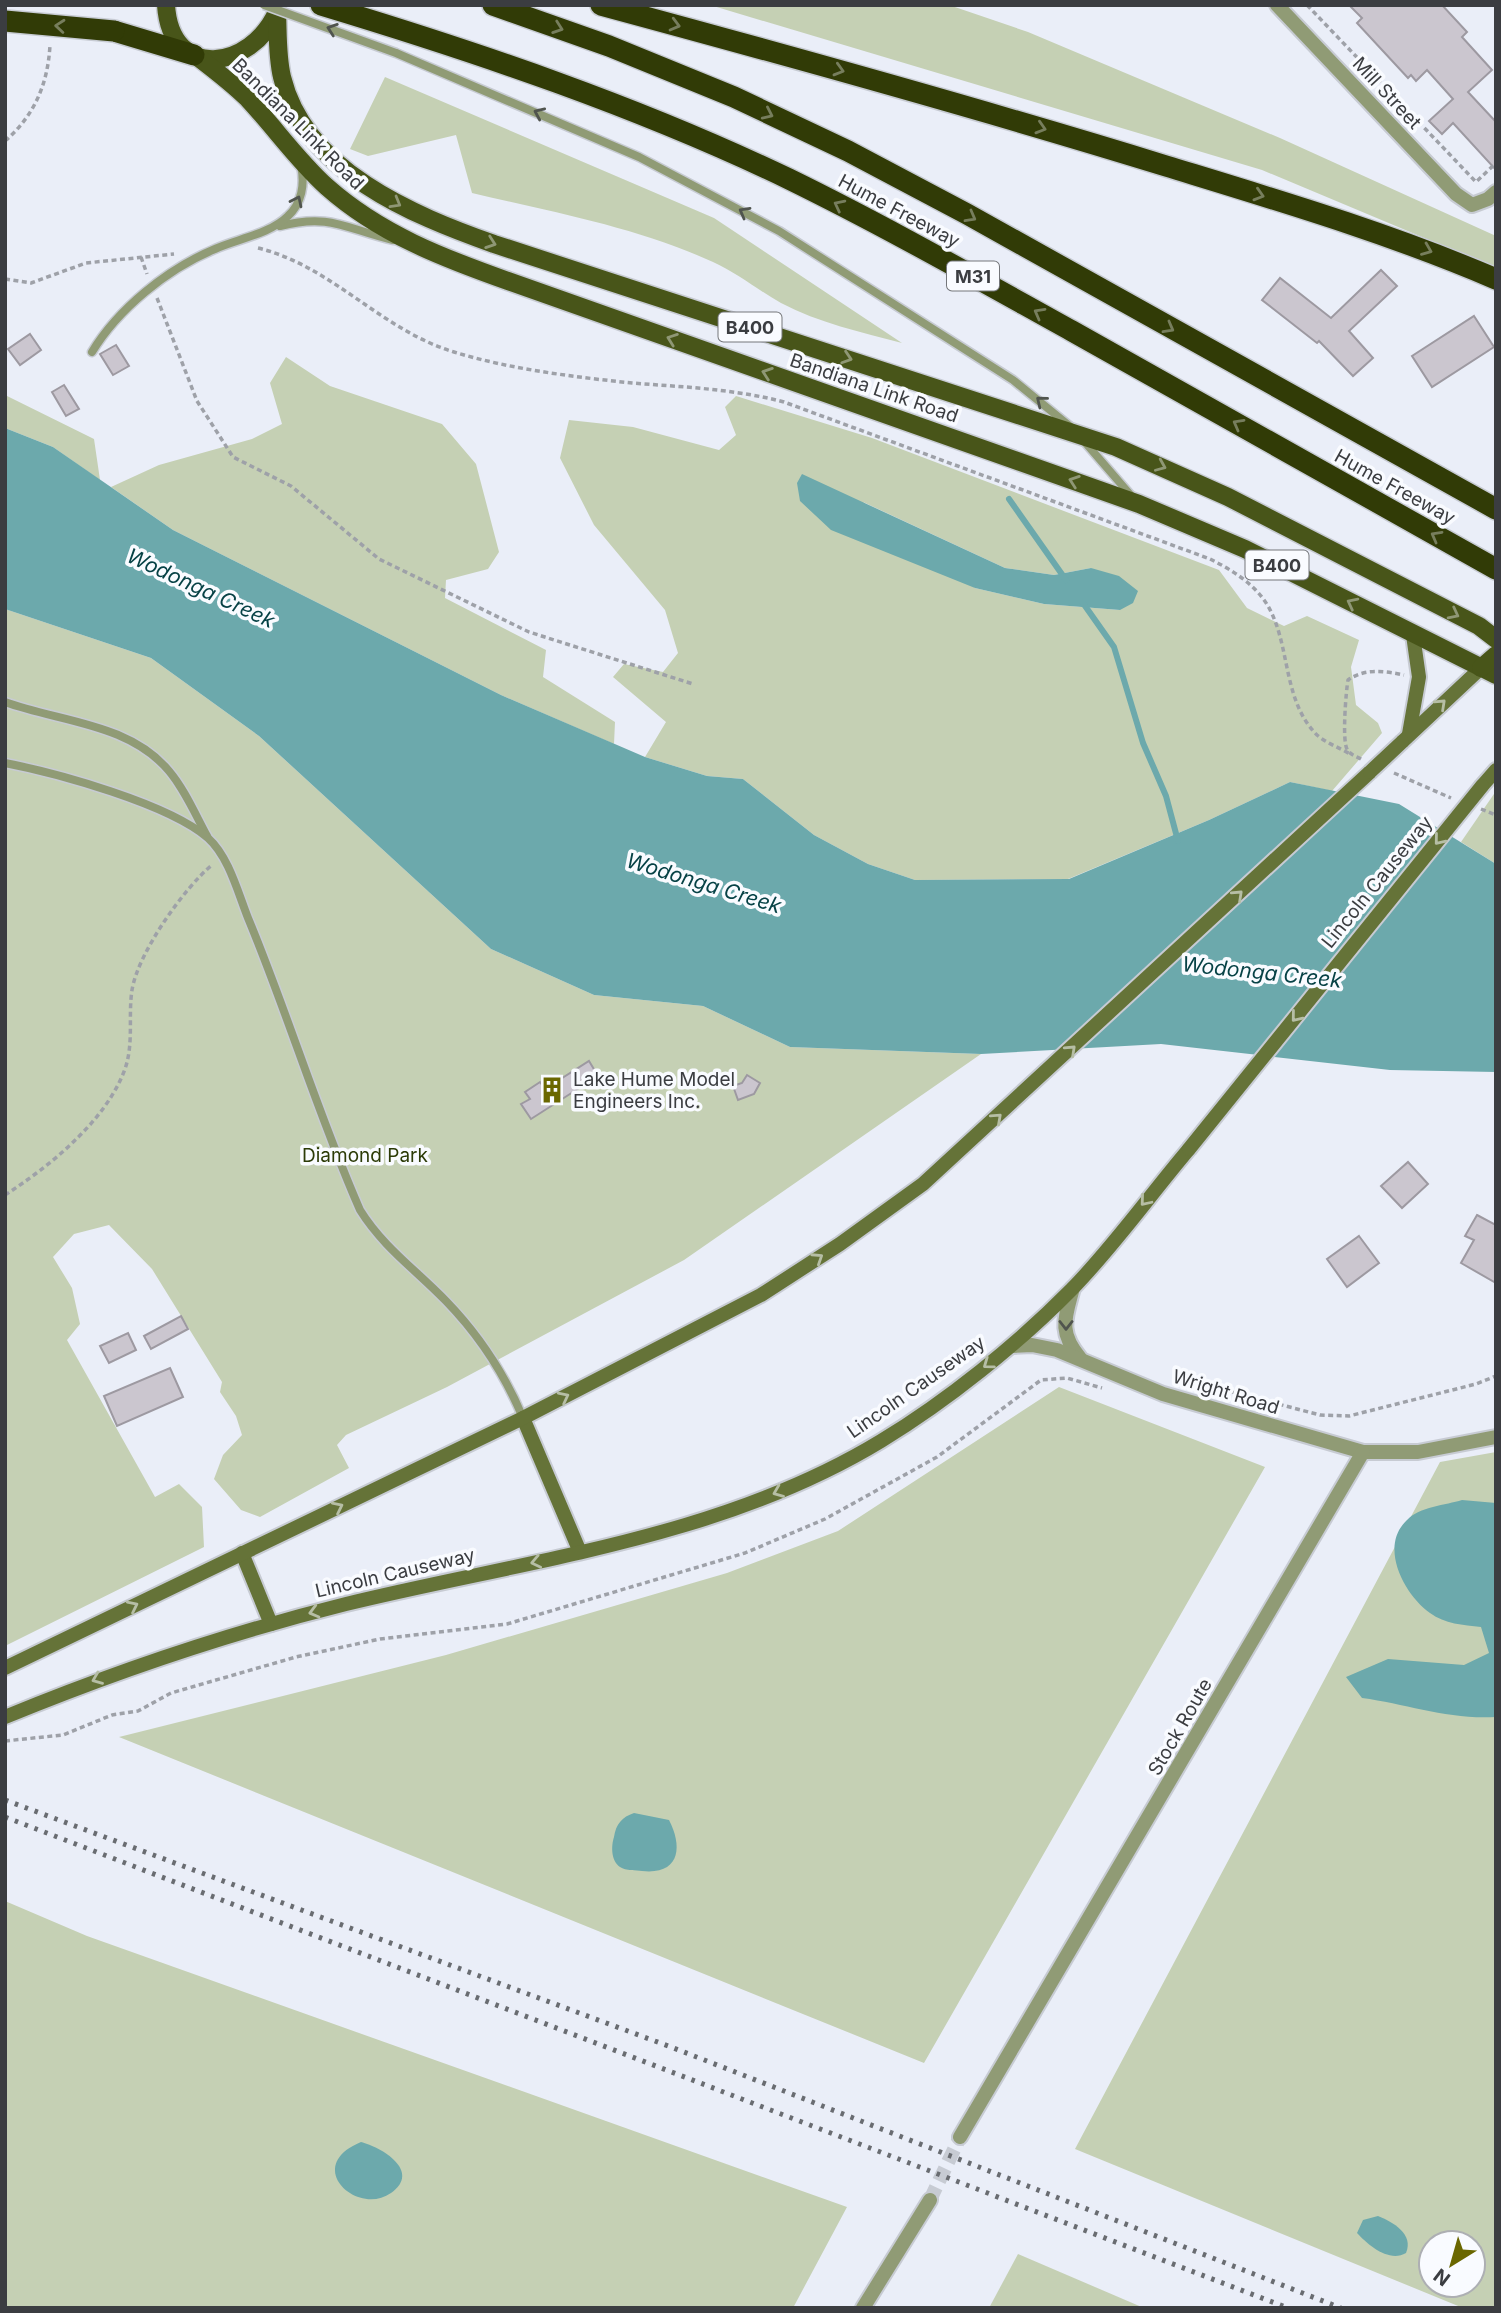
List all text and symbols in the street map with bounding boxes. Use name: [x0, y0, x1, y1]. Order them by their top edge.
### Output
one-way arrow: [669, 17, 681, 31]
one-way arrow: [54, 19, 65, 34]
one-way arrow: [551, 20, 563, 34]
one-way arrow: [327, 23, 339, 37]
street label: Mill Street: [1348, 52, 1426, 134]
street label: Bandiana Link Road: [227, 53, 369, 195]
one-way arrow: [833, 62, 845, 77]
one-way arrow: [761, 105, 773, 119]
one-way arrow: [534, 107, 546, 121]
one-way arrow: [1035, 120, 1047, 135]
street label: Hume Freeway: [834, 169, 964, 253]
one-way arrow: [1253, 186, 1265, 201]
one-way arrow: [388, 195, 401, 208]
one-way arrow: [288, 196, 302, 209]
one-way arrow: [834, 200, 846, 214]
one-way arrow: [738, 207, 751, 220]
one-way arrow: [964, 208, 976, 222]
one-way arrow: [484, 235, 496, 249]
one-way arrow: [1419, 242, 1432, 256]
road number: M31: [947, 262, 999, 290]
one-way arrow: [1034, 308, 1047, 321]
road number: B400: [718, 312, 782, 342]
one-way arrow: [1162, 320, 1175, 333]
one-way arrow: [666, 333, 679, 347]
street label: Bandiana Link Road: [787, 348, 961, 428]
one-way arrow: [841, 350, 853, 365]
one-way arrow: [762, 367, 774, 381]
one-way arrow: [1036, 397, 1049, 409]
one-way arrow: [1233, 419, 1245, 432]
street label: Hume Freeway: [1331, 444, 1460, 530]
one-way arrow: [1154, 458, 1166, 472]
one-way arrow: [1069, 475, 1081, 489]
one-way arrow: [1431, 531, 1444, 544]
water label: Wodonga Creek: [123, 543, 279, 633]
road number: B400: [1246, 550, 1308, 580]
one-way arrow: [1347, 598, 1359, 612]
one-way arrow: [1447, 605, 1460, 619]
one-way arrow: [1433, 700, 1446, 713]
street label: Lincoln Causeway: [1317, 811, 1437, 953]
one-way arrow: [1435, 831, 1447, 844]
water label: Wodonga Creek: [624, 848, 785, 919]
one-way arrow: [1230, 891, 1243, 903]
water label: Wodonga Creek: [1181, 951, 1344, 993]
one-way arrow: [1292, 1009, 1305, 1021]
one-way arrow: [1063, 1046, 1076, 1058]
place label: Lake Hume Model Engineers Inc.: [573, 1068, 735, 1113]
building icon: Lake Hume Model Engineers Inc.: [537, 1075, 567, 1105]
one-way arrow: [989, 1114, 1002, 1126]
park label: Diamond Park: [302, 1144, 429, 1167]
one-way arrow: [1141, 1193, 1153, 1206]
one-way arrow: [810, 1254, 823, 1267]
one-way arrow: [1058, 1320, 1074, 1331]
street label: Lincoln Causeway: [843, 1331, 990, 1443]
one-way arrow: [983, 1356, 996, 1368]
street label: Wright Road: [1170, 1365, 1282, 1419]
one-way arrow: [557, 1392, 569, 1405]
one-way arrow: [772, 1483, 784, 1497]
one-way arrow: [331, 1501, 343, 1515]
street label: Lincoln Causeway: [313, 1543, 477, 1603]
one-way arrow: [530, 1554, 542, 1568]
one-way arrow: [126, 1600, 138, 1614]
one-way arrow: [309, 1604, 321, 1619]
one-way arrow: [92, 1671, 104, 1685]
street label: Stock Route: [1143, 1675, 1217, 1779]
north arrow: [1417, 2229, 1487, 2299]
text: N: [1429, 2264, 1455, 2291]

